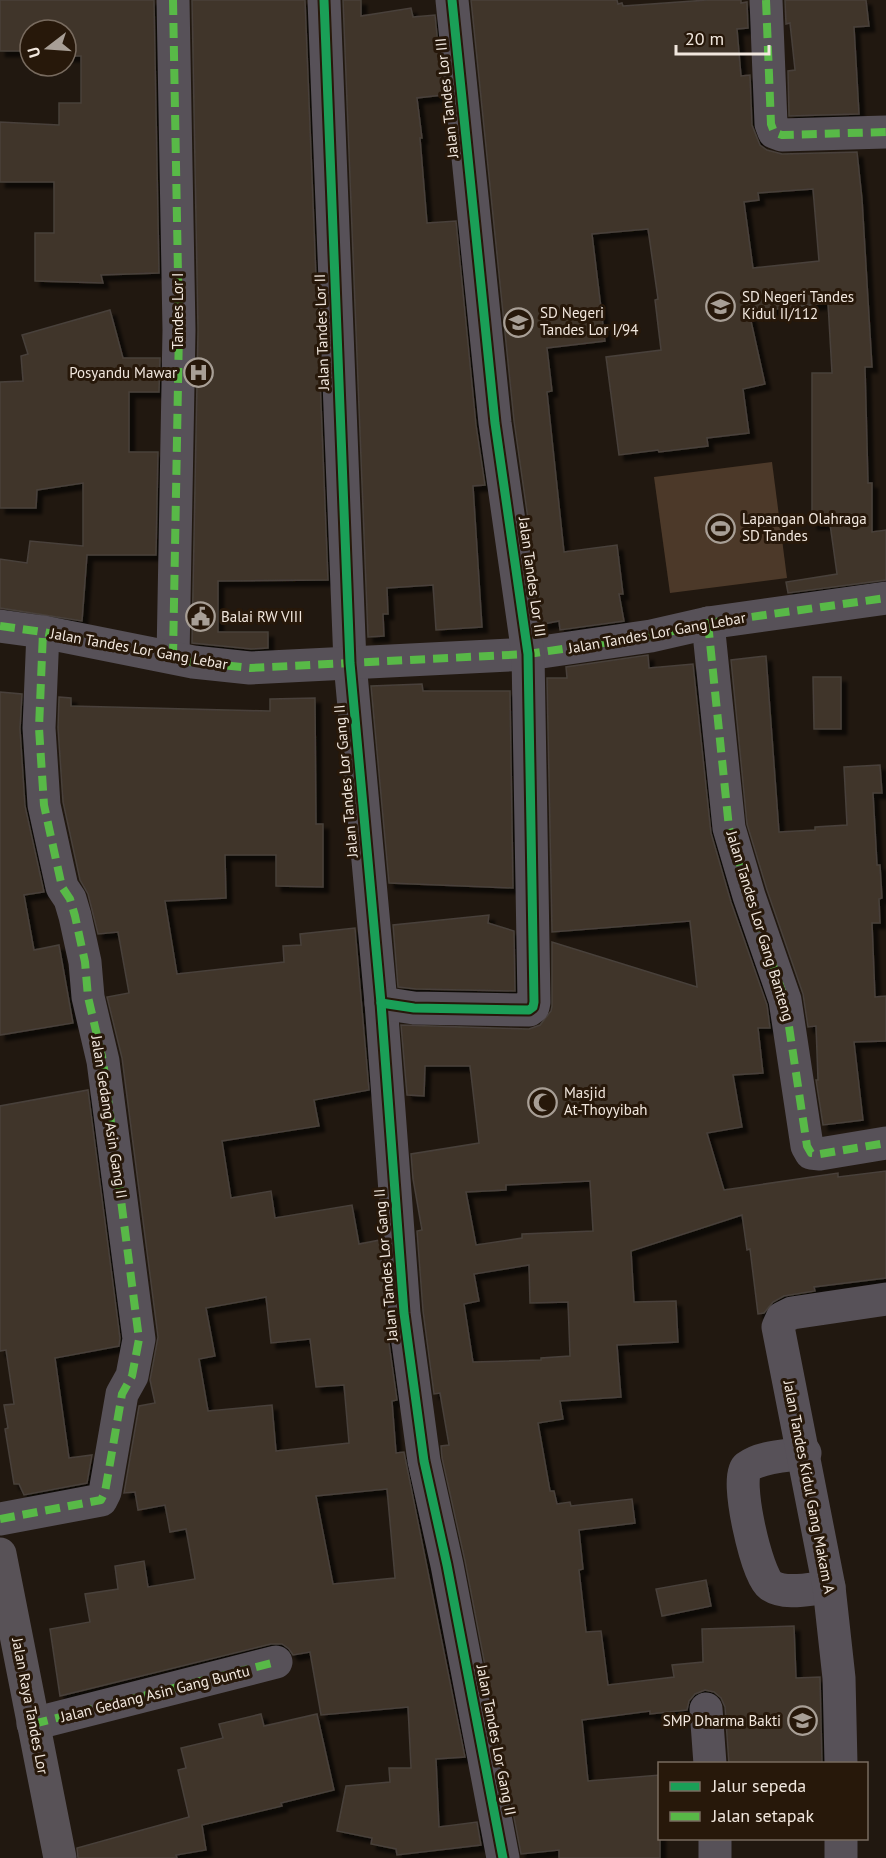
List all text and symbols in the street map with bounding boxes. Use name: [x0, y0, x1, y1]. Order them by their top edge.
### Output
north arrow: [18, 18, 78, 78]
scale bar: [676, 18, 769, 56]
text: 20 m: [685, 27, 724, 50]
street label: Jalan Tandes Lor III: [431, 37, 462, 160]
text: U: [23, 45, 45, 60]
street label: Tandes Lor I: [168, 273, 187, 349]
street label: Jalan Tandes Lor II: [310, 273, 333, 392]
place label: SD Negeri Tandes Kidul II/112: [742, 287, 854, 323]
school or university icon: SD Negeri Tandes Kidul II/112: [705, 290, 737, 322]
place label: SD Negeri Tandes Lor I/94: [540, 303, 638, 339]
school or university icon: SD Negeri Tandes Lor I/94: [503, 306, 535, 338]
hospital icon: Posyandu Mawar: [182, 357, 214, 389]
place label: Posyandu Mawar: [69, 363, 177, 382]
place label: Lapangan Olahraga SD Tandes: [742, 509, 867, 545]
sports icon: Lapangan Olahraga SD Tandes: [705, 512, 737, 544]
street label: Jalan Tandes Lor III: [515, 515, 550, 638]
public building icon: Balai RW VIII: [184, 601, 216, 633]
place label: Balai RW VIII: [221, 607, 303, 626]
street label: Jalan Tandes Lor Gang Lebar: [566, 608, 747, 658]
street label: Jalan Tandes Lor Gang Lebar: [48, 623, 229, 673]
street label: Jalan Tandes Lor Gang II: [329, 704, 362, 859]
street label: Jalan Tandes Lor Gang Banteng: [722, 827, 798, 1023]
street label: Jalan Gedang Asin Gang II: [87, 1033, 132, 1200]
place label: Masjid At-Thoyyibah: [564, 1083, 648, 1119]
mosque icon: Masjid At-Thoyyibah: [527, 1086, 559, 1118]
street label: Jalan Tandes Lor Gang II: [369, 1188, 402, 1343]
street label: Jalan Tandes Kidul Gang Makam A: [779, 1378, 840, 1595]
street label: Jalan Raya Tandes Lor: [8, 1635, 53, 1776]
street label: Jalan Gedang Asin Gang Buntu: [57, 1661, 251, 1726]
street label: Jalan Tandes Lor Gang II: [472, 1662, 520, 1817]
school or university icon: SMP Dharma Bakti: [786, 1705, 818, 1737]
place label: SMP Dharma Bakti: [663, 1711, 781, 1730]
legend: [658, 1762, 868, 1840]
text: Jalur sepeda: [711, 1774, 806, 1797]
text: Jalan setapak: [711, 1804, 814, 1827]

